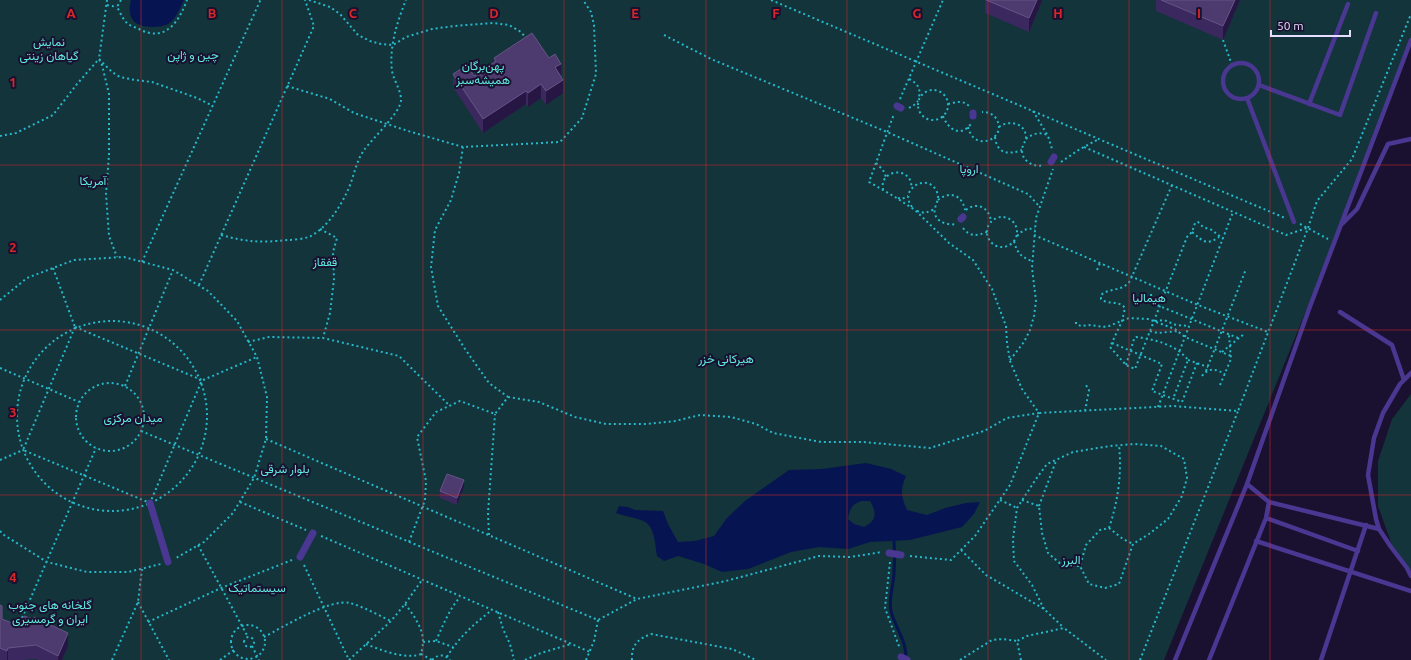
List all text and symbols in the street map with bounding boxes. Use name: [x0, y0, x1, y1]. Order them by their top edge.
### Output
text: A: [66, 6, 76, 20]
text: B: [208, 6, 217, 20]
text: C: [349, 6, 358, 20]
text: D: [489, 6, 499, 20]
text: E: [631, 6, 639, 20]
text: F: [772, 6, 780, 20]
text: G: [913, 6, 922, 20]
text: H: [1053, 6, 1063, 20]
text: I: [1197, 6, 1201, 20]
scale bar: [1271, 12, 1350, 38]
text: 50 m: [1277, 19, 1304, 32]
park label: نمایش گیاهان زینتی: [19, 35, 79, 64]
park label: چین و ژاپن: [167, 48, 219, 63]
park label: پهن‌برگان همیشه‌سبز: [455, 59, 510, 88]
text: 1: [9, 75, 17, 89]
park label: اروپا: [960, 162, 978, 177]
park label: آمریکا: [80, 174, 108, 189]
text: 2: [9, 240, 17, 254]
park label: قفقاز: [312, 255, 337, 270]
park label: هیمالیا: [1132, 291, 1166, 305]
park label: هیرکانی خزر: [697, 352, 754, 367]
text: 3: [9, 405, 17, 419]
park label: میدان مرکزی: [103, 411, 163, 426]
park label: بلوار شرقی: [261, 462, 309, 477]
park label: البرز: [1061, 553, 1080, 568]
text: 4: [9, 570, 17, 584]
park label: سیستماتیک: [228, 581, 286, 595]
park label: گلخانه های جنوب ایران و گرمسیری: [8, 598, 92, 627]

